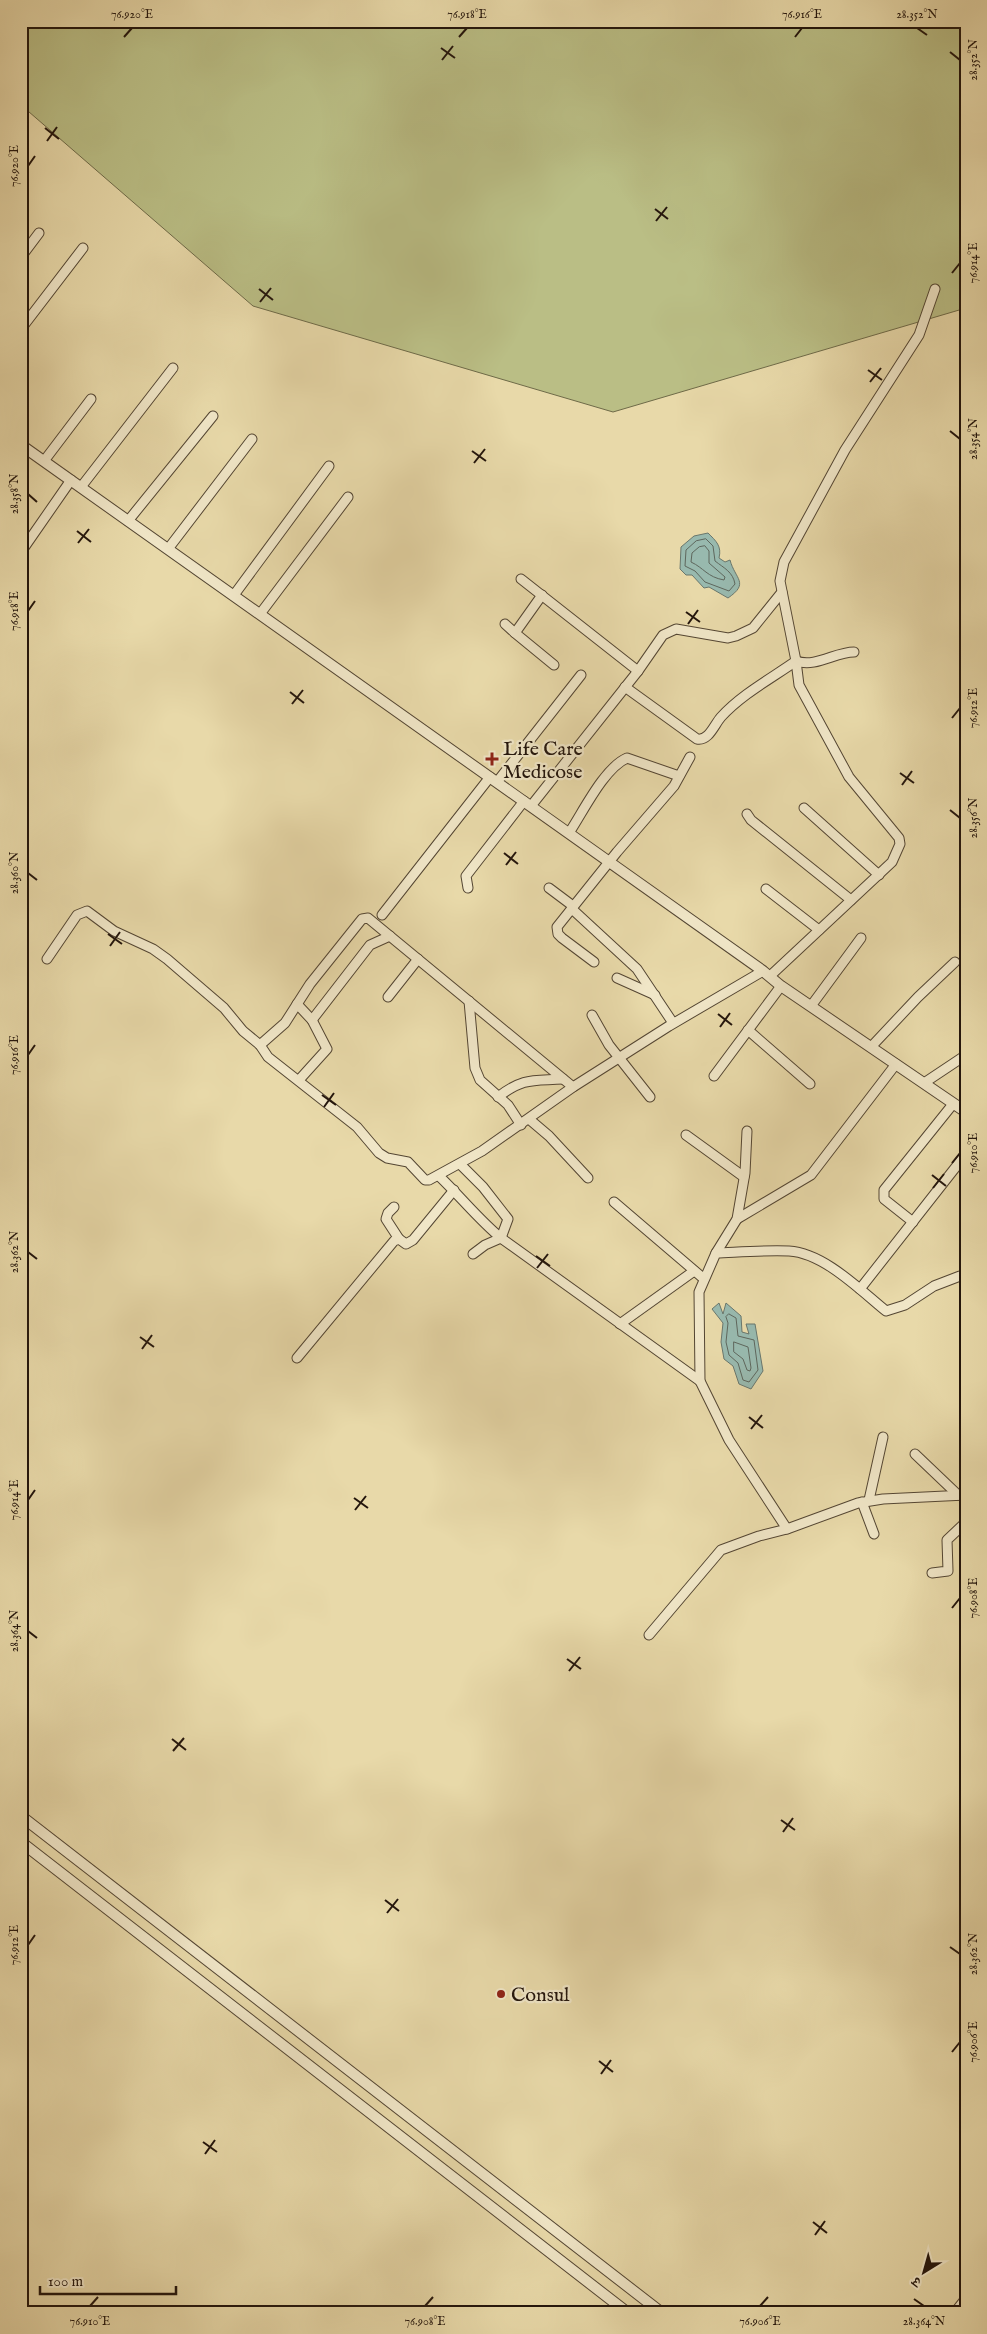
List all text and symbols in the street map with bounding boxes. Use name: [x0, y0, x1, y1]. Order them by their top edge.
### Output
text: 76.920°E: [111, 7, 153, 22]
text: 76.918°E: [447, 7, 487, 22]
text: 76.916°E: [782, 7, 822, 22]
text: 28.352°N: [896, 7, 938, 22]
text: 28.352°N: [966, 39, 981, 81]
text: 76.920°E: [7, 145, 22, 187]
text: 76.914°E: [966, 243, 981, 283]
text: 28.354°N: [966, 418, 981, 460]
text: 28.358°N: [7, 473, 22, 514]
text: 76.918°E: [7, 591, 22, 631]
text: 76.912°E: [966, 688, 981, 728]
place label: Life Care Medicose: [503, 737, 583, 785]
marker: Life Care Medicose: [485, 752, 499, 766]
text: 28.356°N: [966, 797, 981, 838]
text: 28.360°N: [7, 851, 22, 894]
text: 76.916°E: [7, 1035, 22, 1075]
text: 76.910°E: [966, 1133, 981, 1173]
text: 28.362°N: [7, 1230, 22, 1273]
text: 76.914°E: [7, 1480, 22, 1520]
text: 76.908°E: [966, 1577, 981, 1619]
text: 28.364°N: [7, 1609, 22, 1652]
text: 76.912°E: [7, 1925, 22, 1965]
text: 28.362°N: [966, 1932, 981, 1975]
place label: Consul: [511, 1983, 570, 2008]
marker: Consul: [495, 1988, 507, 2000]
text: 76.906°E: [966, 2021, 981, 2063]
north arrow: [900, 2246, 950, 2296]
scale bar: [40, 2264, 176, 2296]
text: 100 m: [48, 2272, 84, 2291]
text: उ: [908, 2272, 926, 2292]
text: 76.910°E: [70, 2314, 110, 2329]
text: 76.908°E: [404, 2314, 446, 2329]
text: 76.906°E: [739, 2314, 781, 2329]
text: 28.364°N: [903, 2314, 946, 2329]

